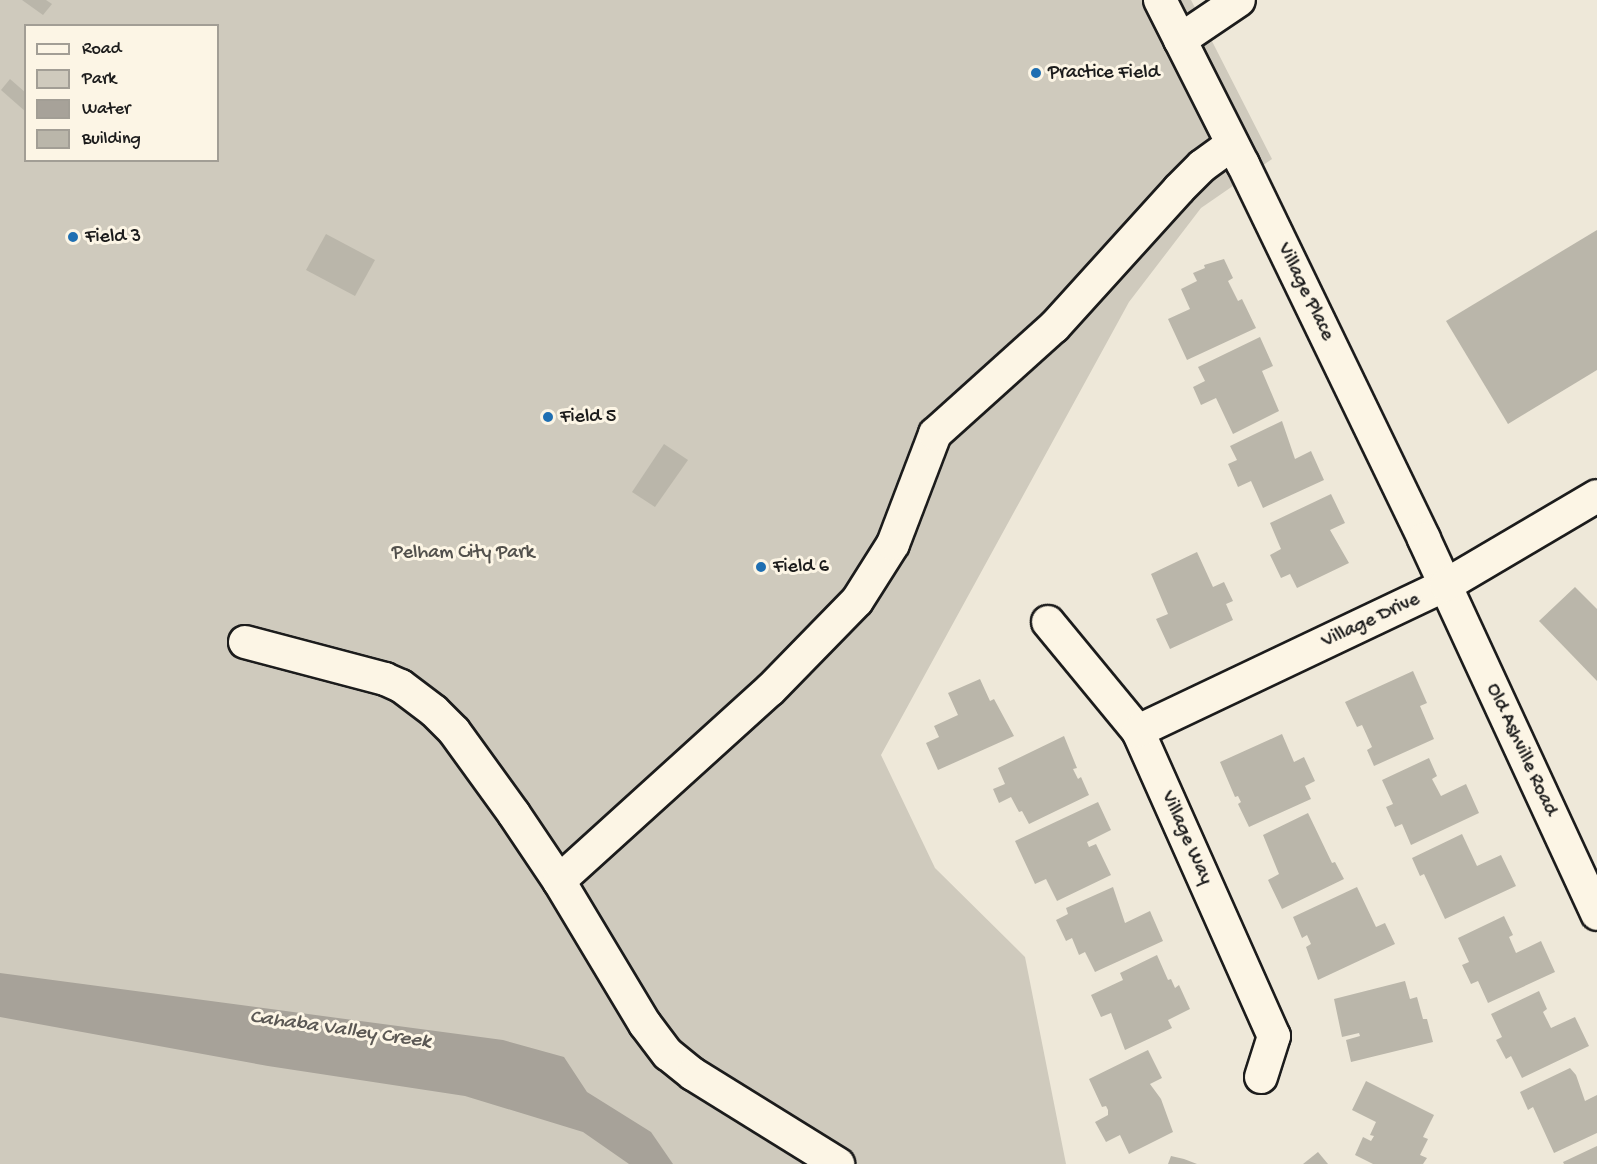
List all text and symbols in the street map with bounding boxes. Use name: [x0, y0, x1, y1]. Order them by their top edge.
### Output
legend: [24, 24, 219, 162]
text: Road: [82, 39, 121, 60]
place label: Practice Field: [1048, 61, 1159, 85]
marker: Practice Field: [1029, 66, 1043, 80]
text: Park: [82, 69, 116, 90]
text: Water: [82, 99, 130, 120]
text: Building: [82, 129, 141, 150]
place label: Field 3: [85, 225, 141, 249]
marker: Field 3: [66, 230, 80, 244]
street label: Village Place: [1271, 239, 1339, 345]
place label: Field 5: [560, 405, 616, 429]
marker: Field 5: [541, 410, 555, 424]
park label: Pelham City Park: [392, 541, 534, 565]
place label: Field 6: [773, 555, 829, 579]
marker: Field 6: [754, 560, 768, 574]
street label: Village Drive: [1318, 588, 1424, 654]
street label: Old Ashville Road: [1480, 680, 1562, 820]
street label: Village Way: [1155, 788, 1217, 888]
water label: Cahaba Valley Creek: [248, 1006, 432, 1056]

